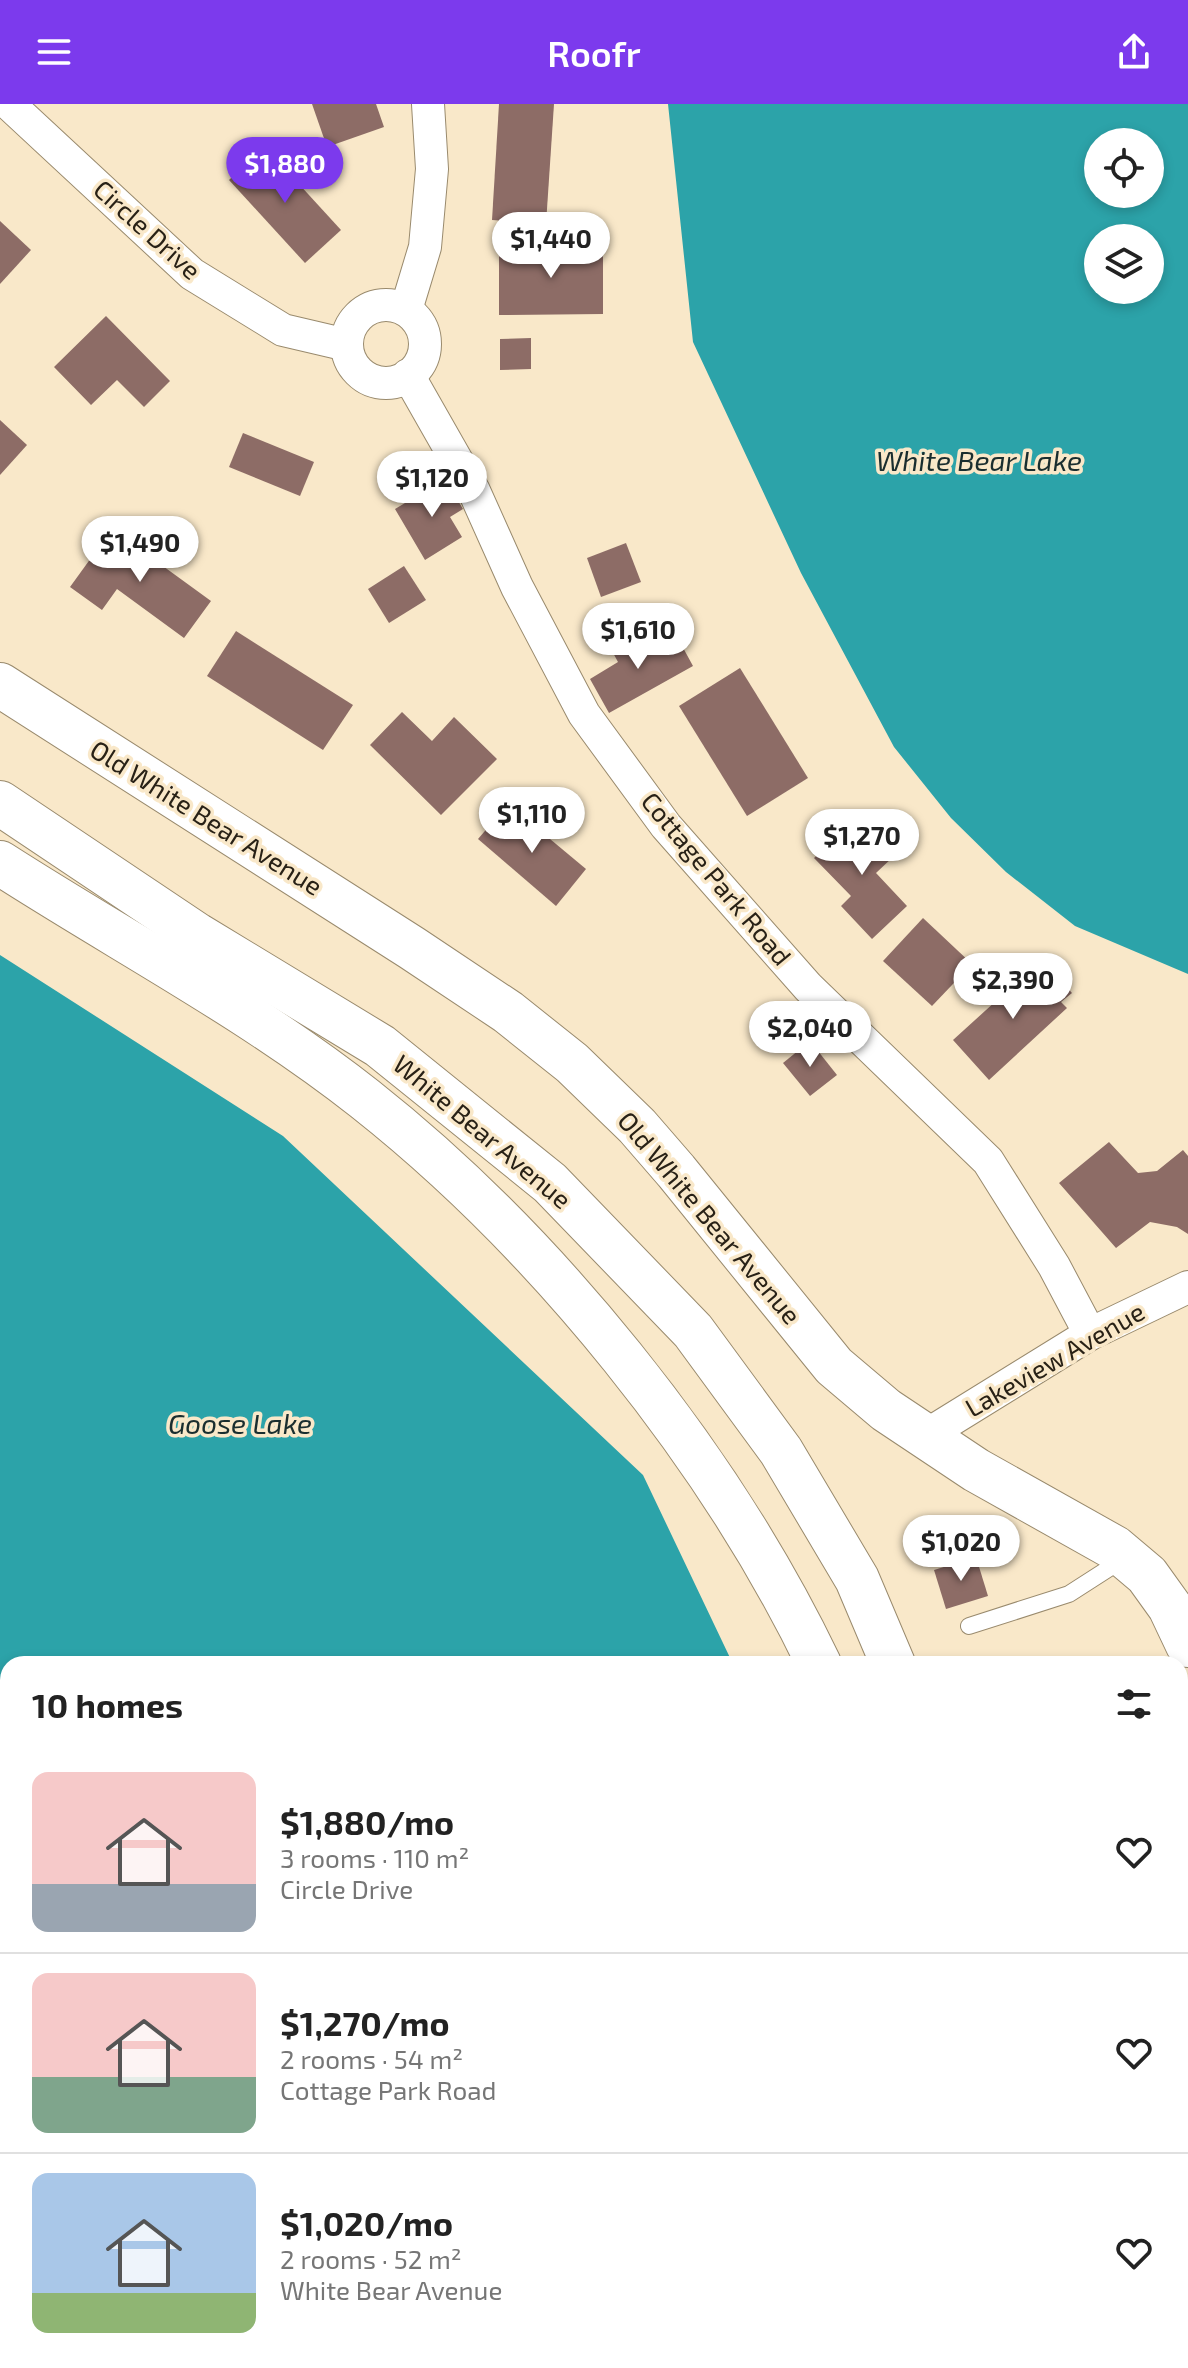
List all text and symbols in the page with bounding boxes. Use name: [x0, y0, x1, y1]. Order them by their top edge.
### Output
icon: menu: [32, 30, 76, 74]
icon: share: [1112, 30, 1156, 74]
text: Roofr: [547, 31, 641, 74]
map controls: [1084, 128, 1164, 304]
button: locate: [1084, 128, 1164, 208]
pin: $1,880: [220, 137, 350, 205]
text: $1,880: [244, 147, 326, 178]
street label: Circle Drive: [88, 173, 208, 285]
pin: $1,440: [486, 212, 616, 280]
text: $1,440: [510, 222, 592, 253]
button: layers: [1084, 224, 1164, 304]
water label: White Bear Lake: [876, 443, 1082, 477]
pin: $1,120: [367, 451, 497, 519]
text: $1,120: [395, 461, 469, 492]
pin: $1,490: [75, 516, 205, 584]
text: $1,490: [100, 526, 180, 557]
pin: $1,610: [573, 603, 703, 671]
text: $1,610: [600, 613, 676, 644]
street label: Old White Bear Avenue: [85, 733, 329, 901]
street label: Cottage Park Road: [636, 785, 799, 971]
pin: $1,110: [467, 787, 597, 855]
text: $1,110: [497, 797, 567, 828]
pin: $1,270: [797, 809, 927, 877]
text: $1,270: [823, 819, 901, 850]
pin: $2,390: [948, 953, 1078, 1021]
text: $2,390: [972, 963, 1054, 994]
pin: $2,040: [745, 1001, 875, 1069]
text: $2,040: [767, 1011, 853, 1042]
street label: White Bear Avenue: [388, 1047, 578, 1214]
street label: Old White Bear Avenue: [612, 1104, 808, 1330]
street label: Lakeview Avenue: [959, 1295, 1149, 1423]
water label: Goose Lake: [168, 1406, 312, 1440]
pin: $1,020: [896, 1515, 1026, 1583]
text: $1,020: [921, 1525, 1001, 1556]
icon: filters: [1112, 1682, 1156, 1726]
text: 10 homes: [32, 1684, 183, 1725]
text: $1,880/mo: [280, 1801, 454, 1842]
icon: home: [96, 1804, 192, 1900]
icon: heart: [1112, 1830, 1156, 1874]
text: 3 rooms · 110 m²: [280, 1842, 469, 1873]
text: Circle Drive: [280, 1873, 413, 1904]
text: $1,270/mo: [280, 2002, 450, 2043]
icon: home: [96, 2005, 192, 2101]
icon: heart: [1112, 2031, 1156, 2075]
text: 2 rooms · 54 m²: [280, 2043, 463, 2074]
text: Cottage Park Road: [280, 2074, 496, 2105]
text: $1,020/mo: [280, 2202, 453, 2243]
icon: home: [96, 2205, 192, 2301]
icon: heart: [1112, 2231, 1156, 2275]
text: 2 rooms · 52 m²: [280, 2243, 462, 2274]
text: White Bear Avenue: [280, 2274, 502, 2305]

